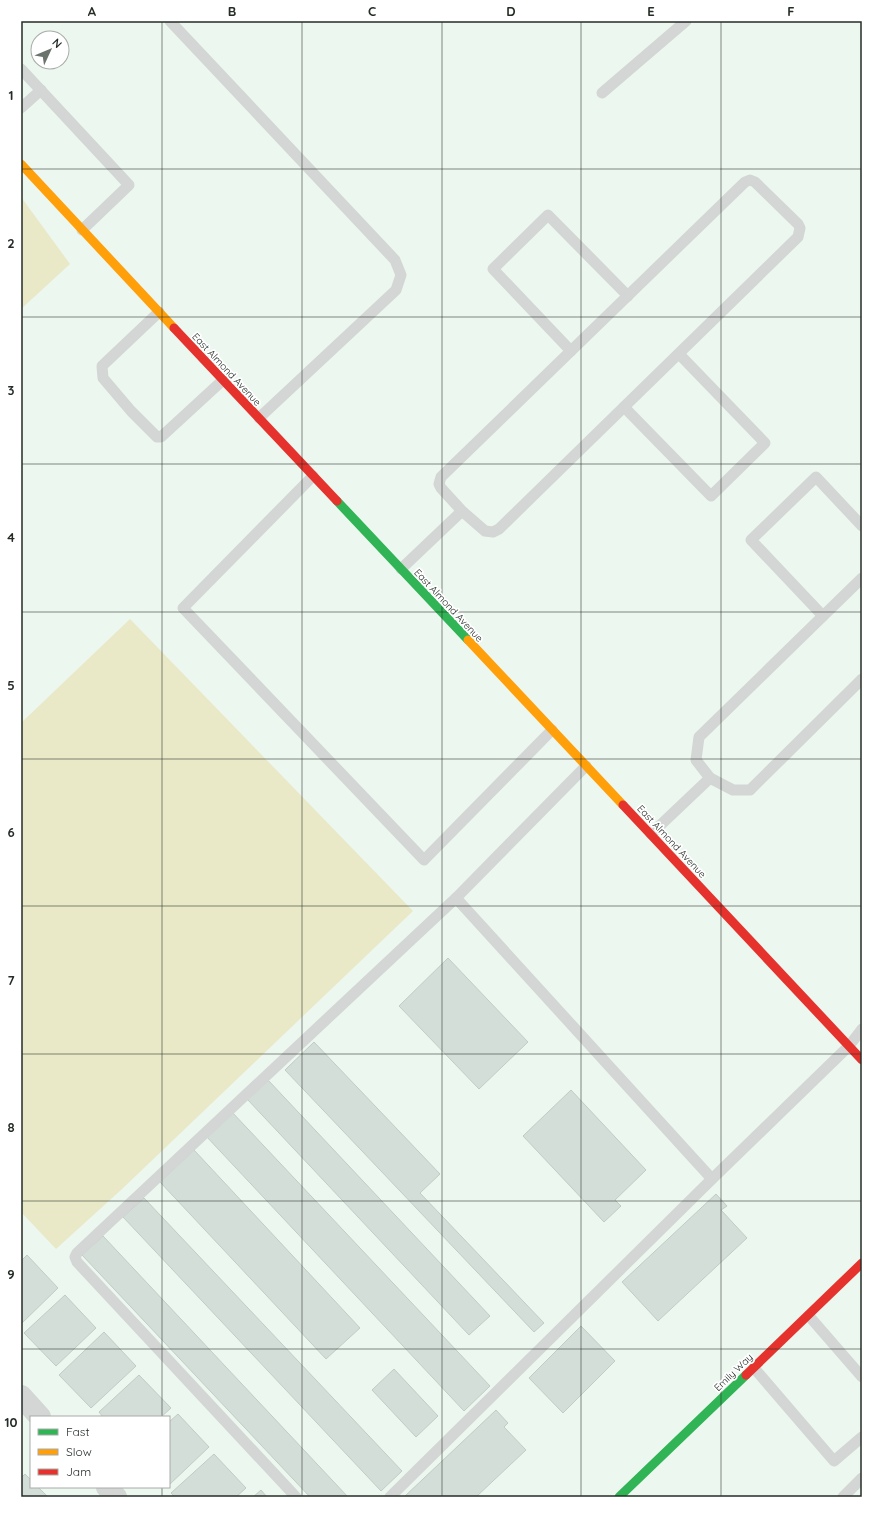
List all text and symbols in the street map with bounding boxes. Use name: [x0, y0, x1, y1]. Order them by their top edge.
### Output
text: A: [88, 3, 97, 19]
text: B: [228, 3, 236, 19]
text: C: [368, 3, 376, 19]
text: D: [506, 3, 516, 19]
text: E: [647, 3, 655, 19]
text: F: [787, 3, 795, 19]
north arrow: [30, 30, 70, 70]
text: N: [49, 35, 65, 51]
text: 1: [8, 87, 14, 103]
text: 2: [7, 235, 15, 251]
street label: East Almond Avenue: [189, 330, 264, 409]
text: 3: [8, 382, 15, 398]
text: 4: [7, 529, 15, 545]
street label: East Almond Avenue: [411, 566, 486, 645]
text: 5: [7, 677, 15, 693]
street label: East Almond Avenue: [634, 802, 709, 881]
text: 6: [7, 824, 15, 840]
text: 7: [7, 972, 15, 988]
text: 8: [7, 1119, 15, 1135]
text: 9: [7, 1266, 15, 1282]
street label: Emily Way: [711, 1351, 755, 1394]
text: 10: [4, 1414, 18, 1430]
legend: [30, 1416, 170, 1488]
text: Fast: [66, 1424, 90, 1439]
text: Slow: [66, 1444, 92, 1459]
text: Jam: [66, 1464, 91, 1479]

